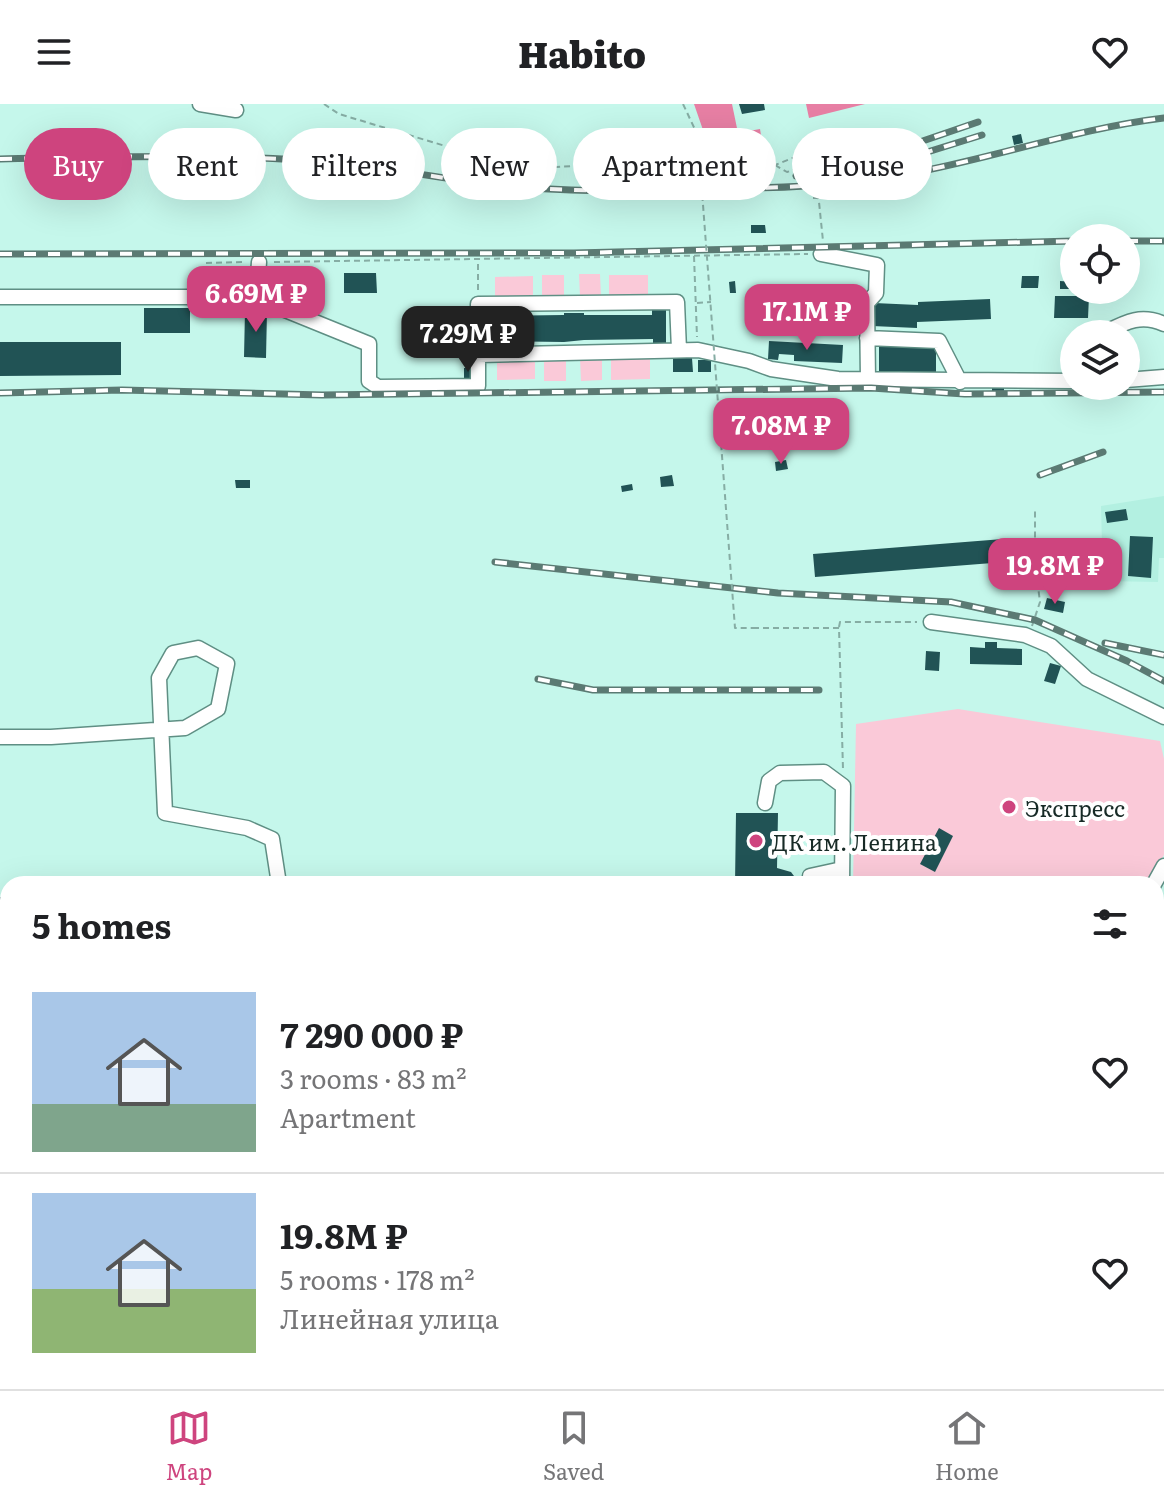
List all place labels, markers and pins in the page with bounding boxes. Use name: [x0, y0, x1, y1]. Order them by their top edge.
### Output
pin: 6.69M ₽: [182, 266, 330, 334]
pin: 17.1M ₽: [733, 284, 881, 352]
pin: 7.29M ₽: [394, 306, 542, 374]
pin: 7.08M ₽: [707, 398, 855, 466]
pin: 19.8M ₽: [981, 538, 1129, 606]
place label: Экспресс: [1025, 791, 1125, 824]
marker: Экспресс: [1000, 798, 1018, 816]
place label: ДК им. Ленина: [772, 825, 937, 858]
marker: ДК им. Ленина: [747, 832, 765, 850]

